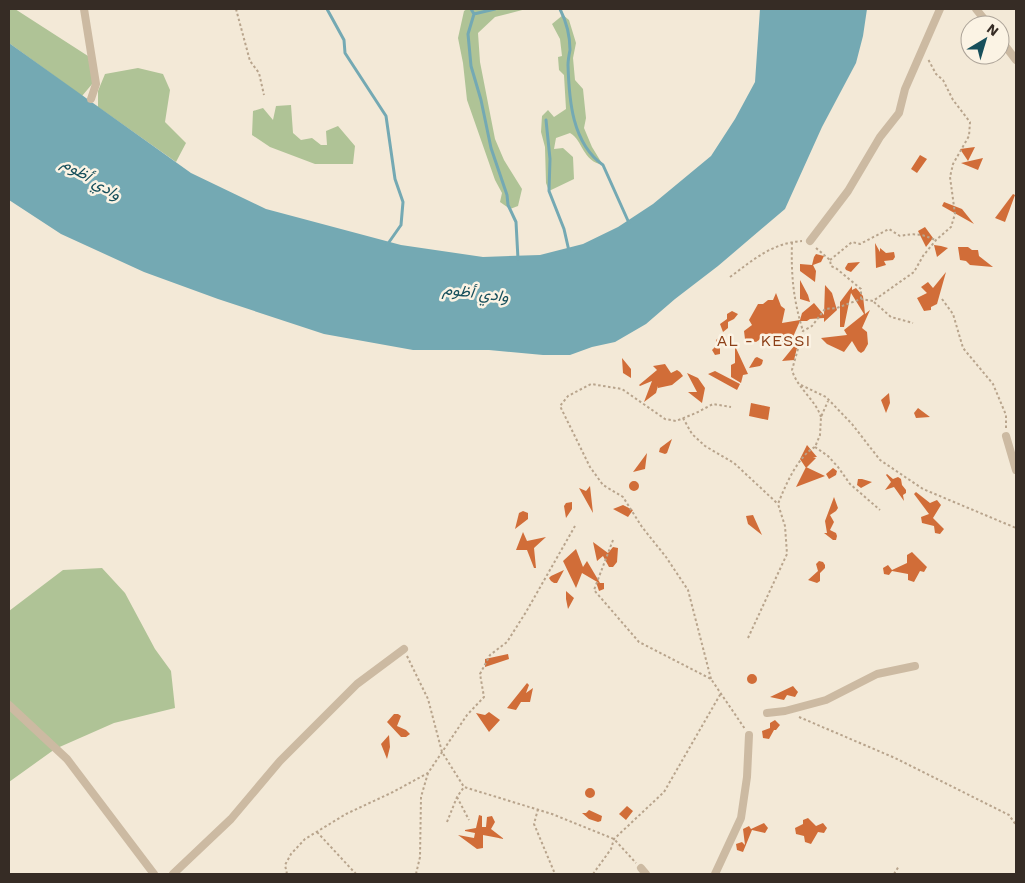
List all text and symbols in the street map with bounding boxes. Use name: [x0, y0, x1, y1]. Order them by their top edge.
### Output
north arrow: [960, 15, 1010, 65]
text: N: [984, 20, 1002, 39]
water label: وادي أظوم: [56, 152, 125, 207]
water label: وادي أظوم: [441, 279, 510, 310]
district label: AL - KESSI: [717, 331, 811, 350]

